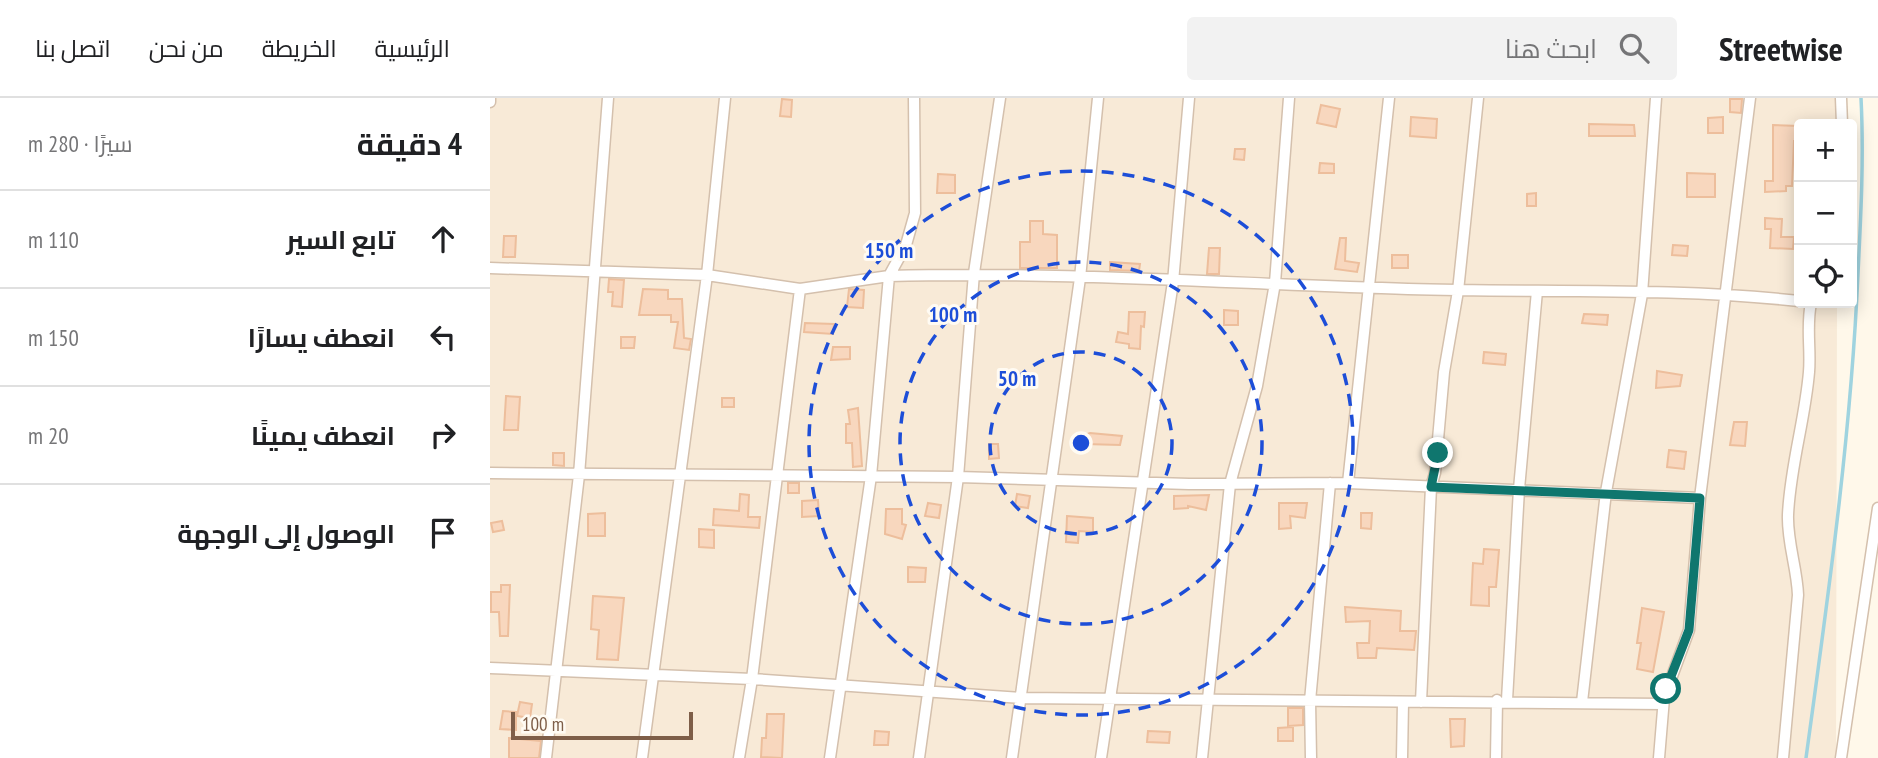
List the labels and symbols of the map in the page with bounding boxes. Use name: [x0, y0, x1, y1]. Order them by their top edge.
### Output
text: 150 m: [865, 237, 913, 264]
text: 100 m: [929, 301, 977, 328]
text: 50 m: [998, 365, 1036, 392]
centre of rings: [1069, 431, 1093, 455]
route end: [1422, 437, 1453, 468]
route start: [1650, 673, 1681, 704]
scale bar: [511, 709, 693, 741]

